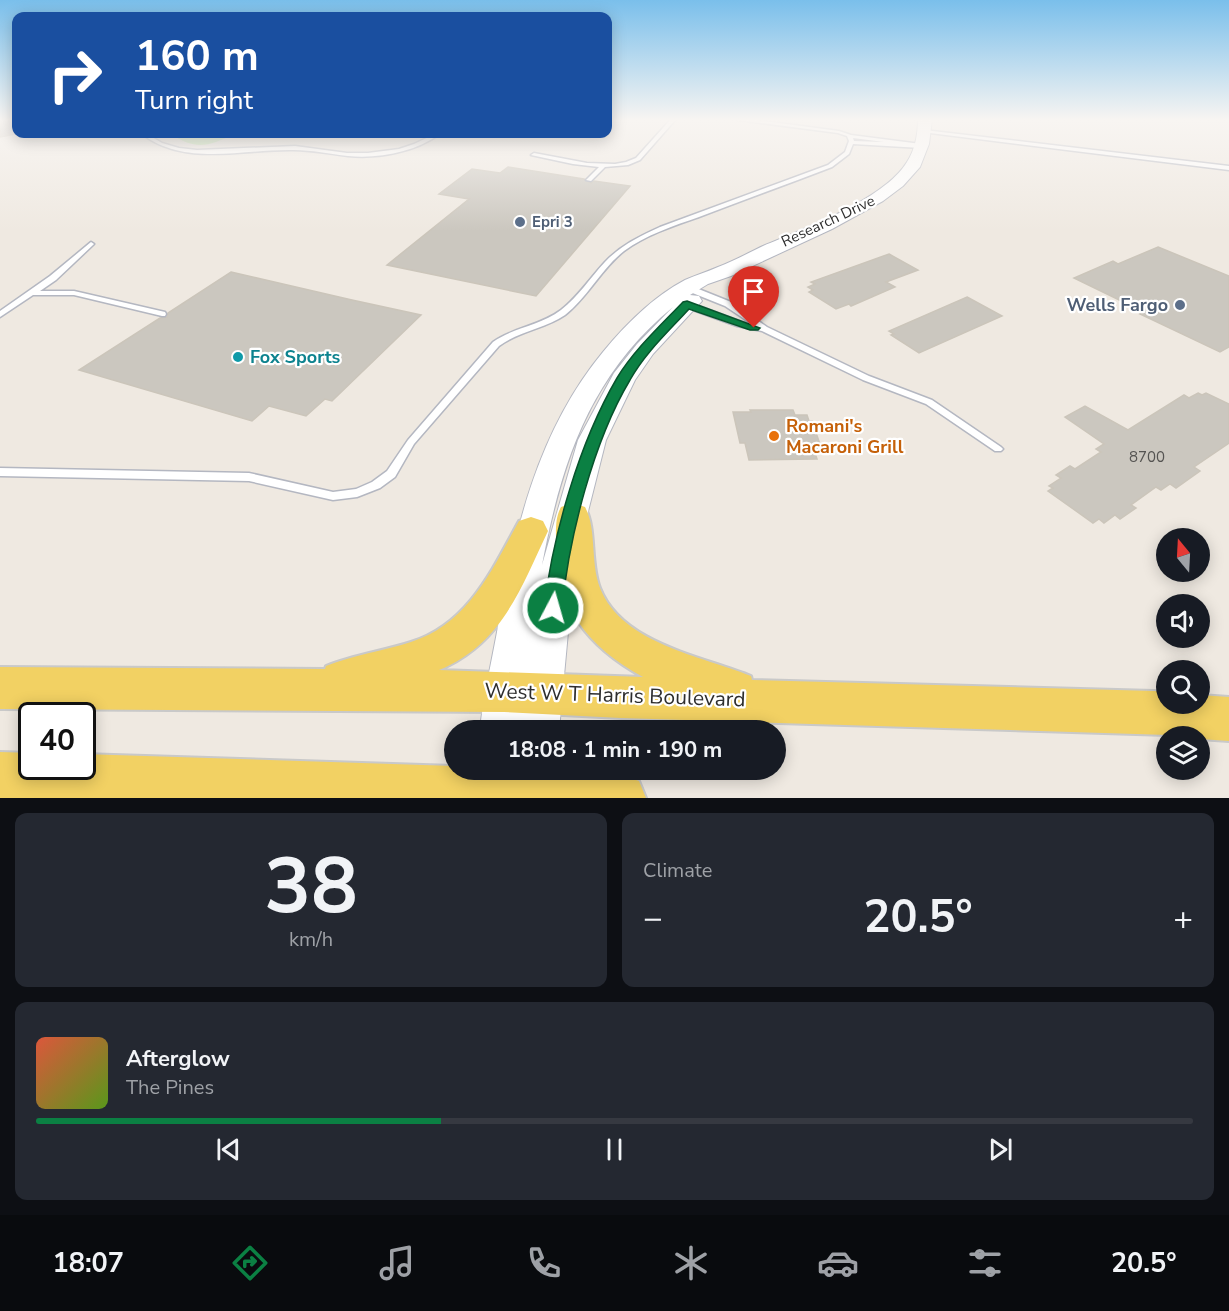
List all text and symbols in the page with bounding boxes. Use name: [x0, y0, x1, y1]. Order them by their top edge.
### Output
text: 160 m: [135, 28, 259, 85]
icon: right: [36, 36, 114, 114]
text: Turn right: [135, 82, 253, 119]
street label: Research Drive: [778, 191, 878, 251]
place label: Epri 3: [532, 212, 573, 232]
marker: Epri 3: [513, 215, 527, 229]
pin: [728, 266, 779, 328]
icon: arrive: [737, 275, 770, 308]
place label: Wells Fargo: [1067, 293, 1168, 317]
marker: Wells Fargo: [1173, 298, 1187, 312]
place label: Fox Sports: [250, 345, 341, 369]
marker: Fox Sports: [231, 350, 245, 364]
place label: Romani's Macaroni Grill: [786, 414, 904, 459]
marker: Romani's Macaroni Grill: [767, 429, 781, 443]
house number: 8700: [1129, 447, 1165, 467]
north arrow: [1156, 528, 1210, 582]
map controls: [1156, 528, 1210, 780]
position arrow: [521, 576, 585, 640]
button: sound: [1156, 594, 1210, 648]
button: search: [1156, 660, 1210, 714]
street label: West W T Harris Boulevard: [484, 676, 746, 714]
speed limit sign: 40: [18, 702, 96, 780]
button: layers: [1156, 726, 1210, 780]
text: 18:08 · 1 min · 190 m: [508, 735, 722, 765]
text: 38: [264, 833, 358, 940]
text: Climate: [643, 857, 712, 884]
text: 20.5°: [863, 887, 973, 948]
text: −: [643, 896, 663, 941]
text: +: [1173, 896, 1193, 941]
text: km/h: [289, 926, 333, 953]
text: Afterglow: [126, 1044, 230, 1074]
text: The Pines: [126, 1074, 214, 1101]
icon: previous: [212, 1133, 245, 1166]
icon: pause: [598, 1133, 631, 1166]
icon: next: [984, 1133, 1017, 1166]
icon: directions: [229, 1242, 271, 1284]
icon: music: [376, 1242, 418, 1284]
icon: phone: [523, 1242, 565, 1284]
icon: climate: [670, 1242, 712, 1284]
icon: car: [817, 1242, 859, 1284]
icon: filters: [964, 1242, 1006, 1284]
text: 18:07: [52, 1245, 124, 1282]
text: 20.5°: [1111, 1245, 1176, 1282]

